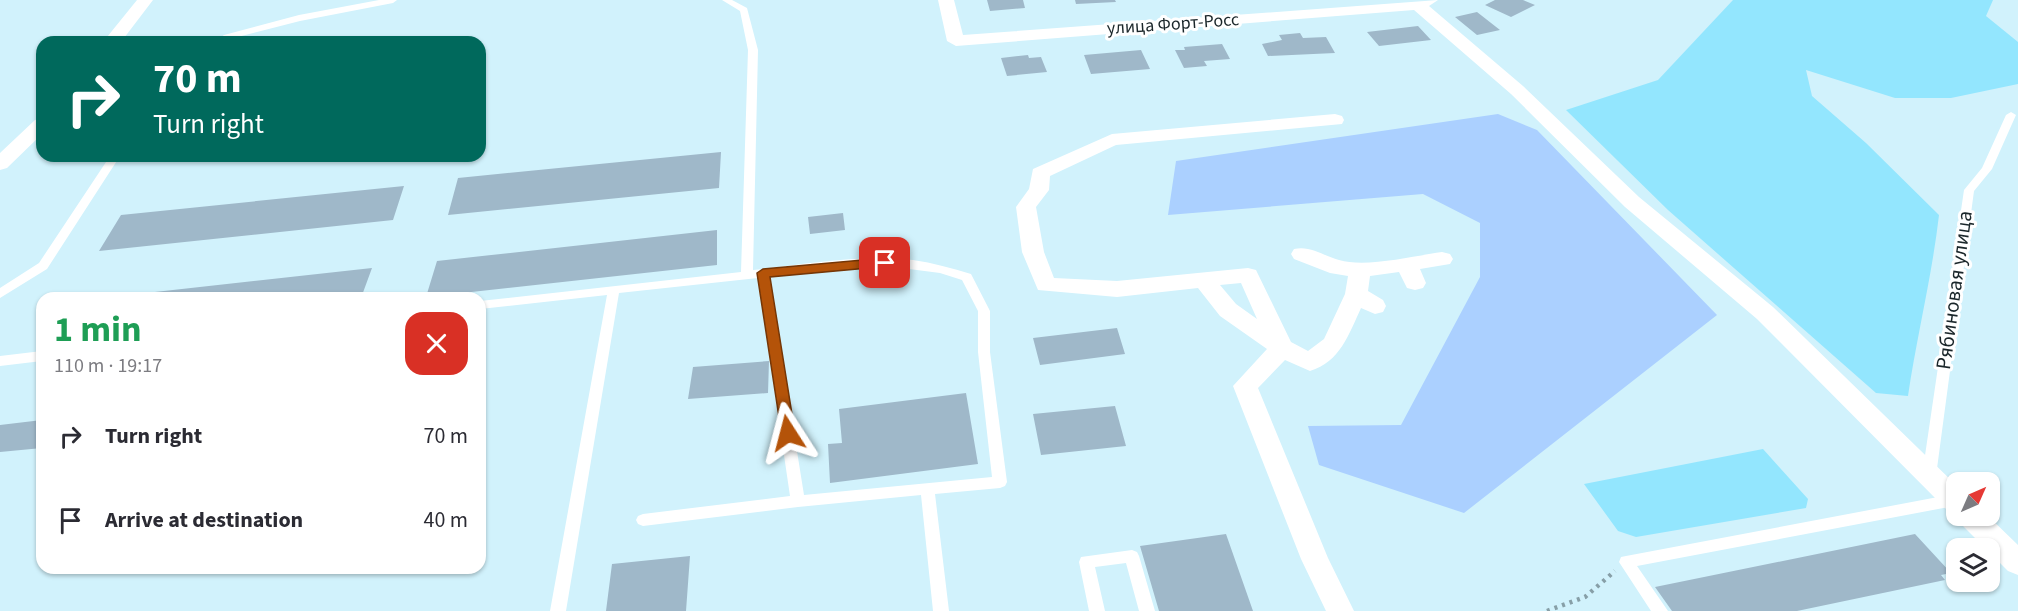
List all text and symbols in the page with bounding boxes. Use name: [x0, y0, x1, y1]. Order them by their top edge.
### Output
street label: улица Форт-Росс: [1106, 7, 1240, 41]
text: 70 m: [153, 49, 242, 109]
icon: right: [54, 60, 132, 138]
text: Turn right: [153, 105, 264, 144]
street label: Рябиновая улица: [1928, 209, 1980, 371]
pin: [859, 237, 910, 288]
icon: arrive: [868, 246, 901, 279]
text: 1 min: [54, 304, 142, 355]
button: close: [405, 312, 468, 375]
text: 110 m · 19:17: [54, 352, 162, 380]
position arrow: [756, 401, 820, 465]
icon: right: [54, 420, 87, 453]
text: Turn right: [105, 420, 202, 452]
text: 70 m: [423, 420, 468, 452]
north arrow: [1946, 472, 2000, 526]
map controls: [1946, 472, 2000, 592]
icon: arrive: [54, 504, 87, 537]
text: Arrive at destination: [105, 504, 303, 536]
text: 40 m: [423, 504, 468, 536]
button: layers: [1946, 538, 2000, 592]

